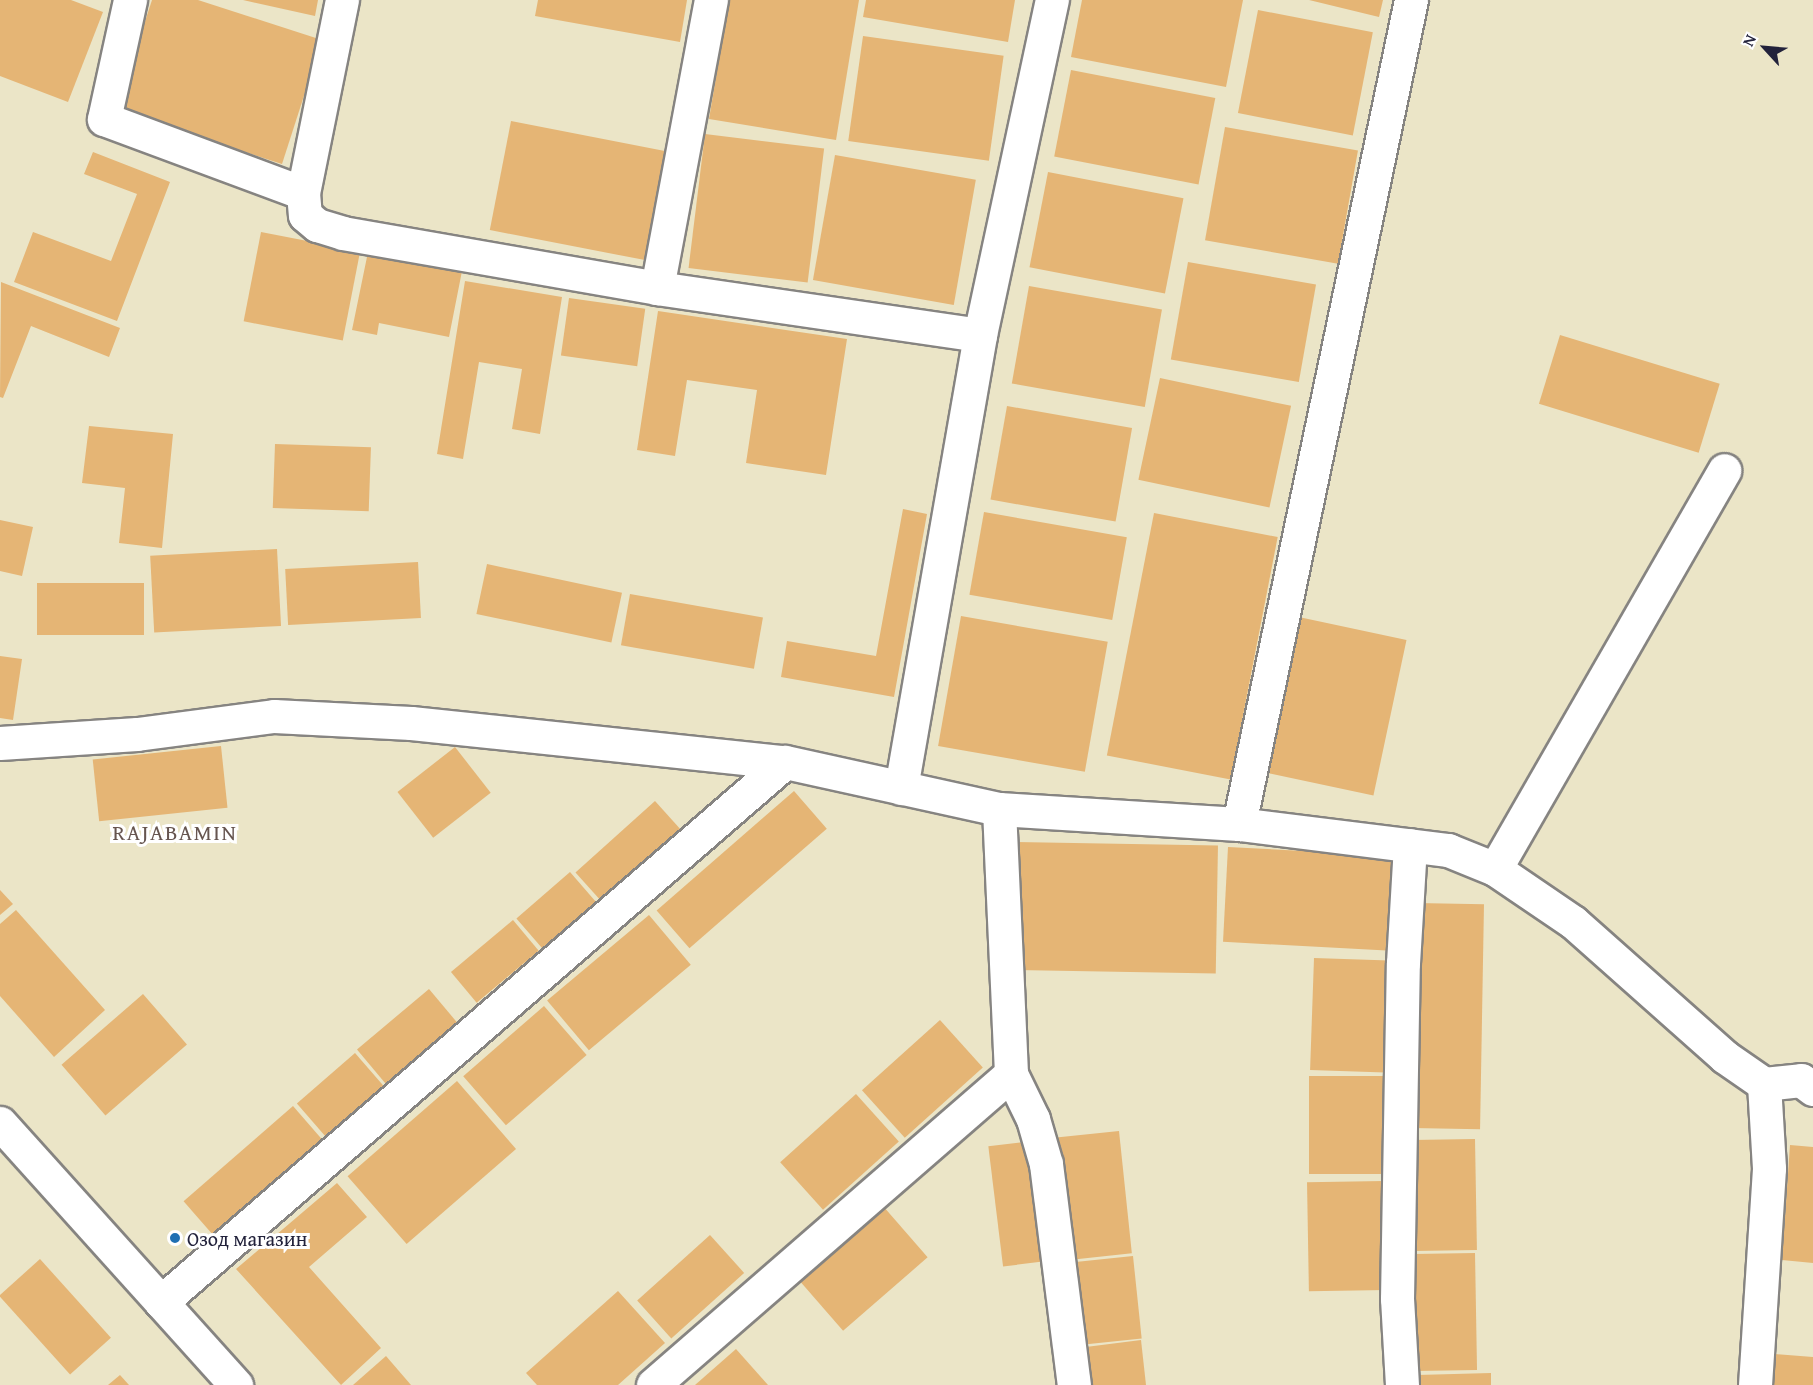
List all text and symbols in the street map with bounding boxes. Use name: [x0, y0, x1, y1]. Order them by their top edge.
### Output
north arrow: [1735, 18, 1795, 78]
text: N: [1736, 30, 1762, 50]
district label: RAJABAMIN: [113, 820, 237, 846]
place label: Озод магазин: [187, 1226, 307, 1250]
marker: Озод магазин: [168, 1231, 182, 1245]

